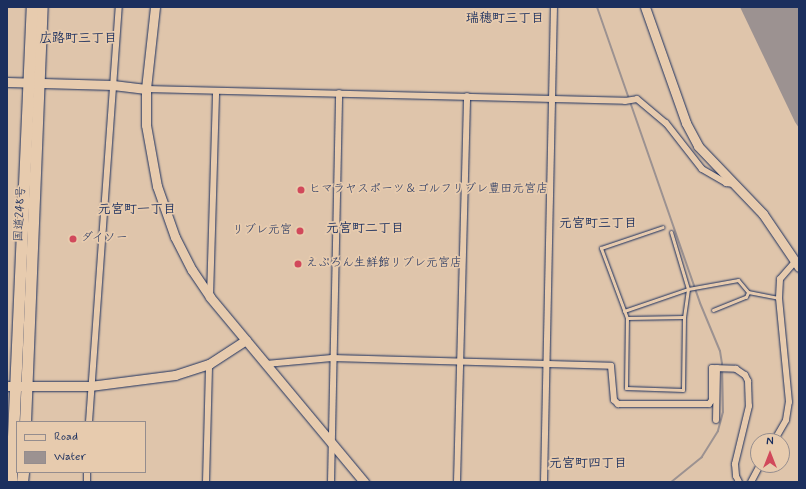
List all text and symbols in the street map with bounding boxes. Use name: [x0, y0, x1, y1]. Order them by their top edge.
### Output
district label: 瑞穂町三丁目: [466, 11, 544, 27]
district label: 広路町三丁目: [39, 31, 117, 47]
place label: ヒマラヤスポーツ＆ゴルフリブレ豊田元宮店: [309, 183, 549, 197]
marker: ヒマラヤスポーツ＆ゴルフリブレ豊田元宮店: [296, 185, 306, 195]
street label: 国道248号: [12, 186, 30, 242]
district label: 元宮町一丁目: [98, 202, 176, 218]
district label: 元宮町三丁目: [559, 216, 637, 232]
district label: 元宮町二丁目: [326, 221, 404, 237]
place label: リブレ元宮: [232, 224, 292, 238]
marker: リブレ元宮: [295, 226, 305, 236]
place label: ダイソー: [81, 232, 129, 246]
marker: ダイソー: [68, 234, 78, 244]
place label: えぷろん生鮮館リブレ元宮店: [306, 257, 462, 271]
marker: えぷろん生鮮館リブレ元宮店: [293, 259, 303, 269]
legend: [16, 421, 146, 473]
text: Road: [54, 429, 78, 445]
north arrow: [750, 433, 790, 473]
text: N: [766, 435, 774, 449]
text: Water: [54, 449, 86, 465]
district label: 元宮町四丁目: [549, 456, 627, 472]

